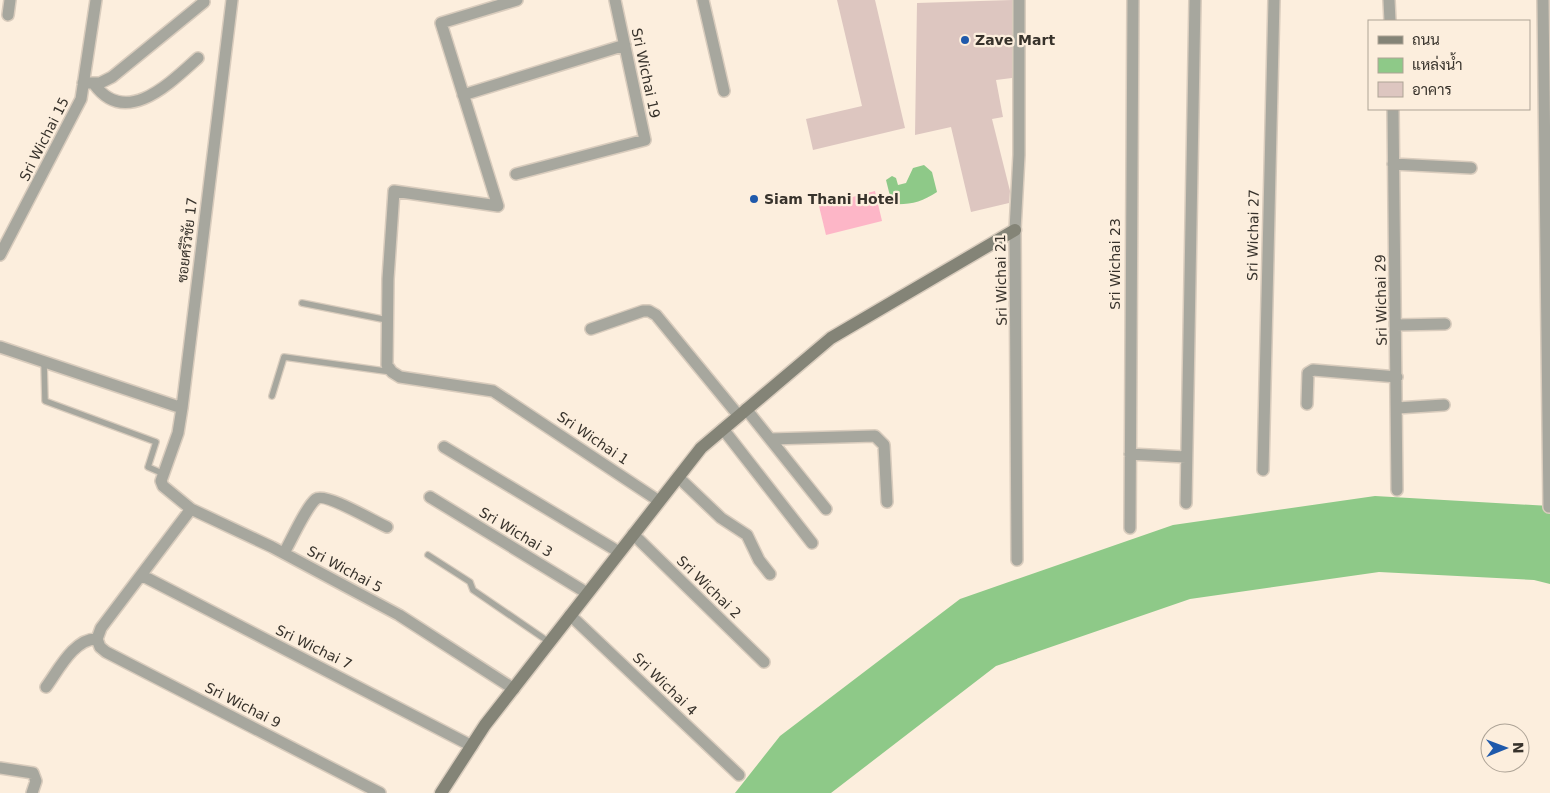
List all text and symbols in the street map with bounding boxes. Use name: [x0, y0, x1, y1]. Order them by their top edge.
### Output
legend: [1368, 20, 1530, 110]
street label: Sri Wichai 19: [629, 26, 663, 120]
text: ถนน: [1412, 31, 1440, 49]
place label: Zave Mart: [975, 32, 1055, 48]
marker: Zave Mart: [959, 34, 971, 46]
text: แหล่งน้ำ: [1412, 52, 1463, 74]
text: อาคาร: [1412, 81, 1452, 99]
street label: Sri Wichai 15: [16, 95, 72, 183]
street label: Sri Wichai 27: [1244, 189, 1262, 281]
place label: Siam Thani Hotel: [764, 191, 899, 207]
marker: Siam Thani Hotel: [748, 193, 760, 205]
street label: ซอยศรีวิชัย 17: [173, 196, 200, 284]
street label: Sri Wichai 23: [1107, 218, 1123, 310]
street label: Sri Wichai 21: [992, 234, 1010, 326]
street label: Sri Wichai 29: [1372, 254, 1390, 346]
street label: Sri Wichai 1: [554, 408, 632, 468]
street label: Sri Wichai 3: [476, 504, 556, 560]
street label: Sri Wichai 5: [305, 542, 385, 596]
street label: Sri Wichai 2: [674, 552, 744, 622]
street label: Sri Wichai 7: [273, 622, 355, 672]
street label: Sri Wichai 4: [630, 649, 700, 719]
street label: Sri Wichai 9: [202, 679, 284, 731]
north arrow: [1480, 723, 1530, 773]
text: N: [1510, 742, 1526, 754]

